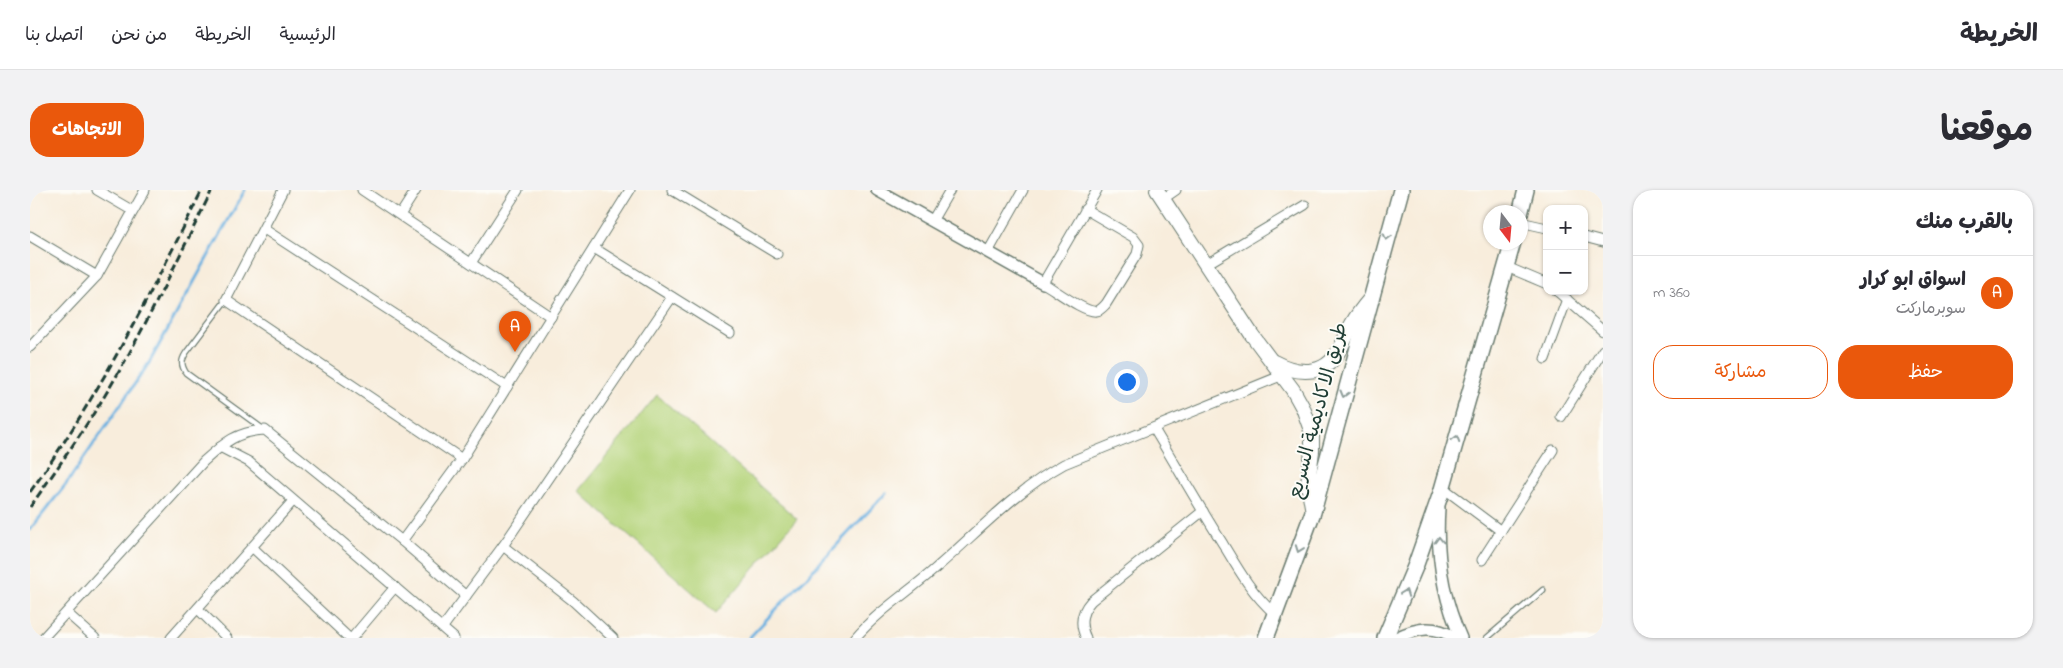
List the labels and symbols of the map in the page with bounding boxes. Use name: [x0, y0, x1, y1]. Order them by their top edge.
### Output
north arrow: [1483, 205, 1528, 250]
one-way arrow: [1383, 232, 1393, 240]
pin: A: [499, 311, 531, 352]
street label: طريق الاكاديمية السريع: [1281, 320, 1357, 502]
your location: [1114, 369, 1140, 395]
one-way arrow: [1340, 389, 1350, 397]
one-way arrow: [1451, 436, 1461, 444]
one-way arrow: [1434, 536, 1444, 544]
one-way arrow: [1295, 545, 1305, 553]
one-way arrow: [1399, 590, 1409, 598]

